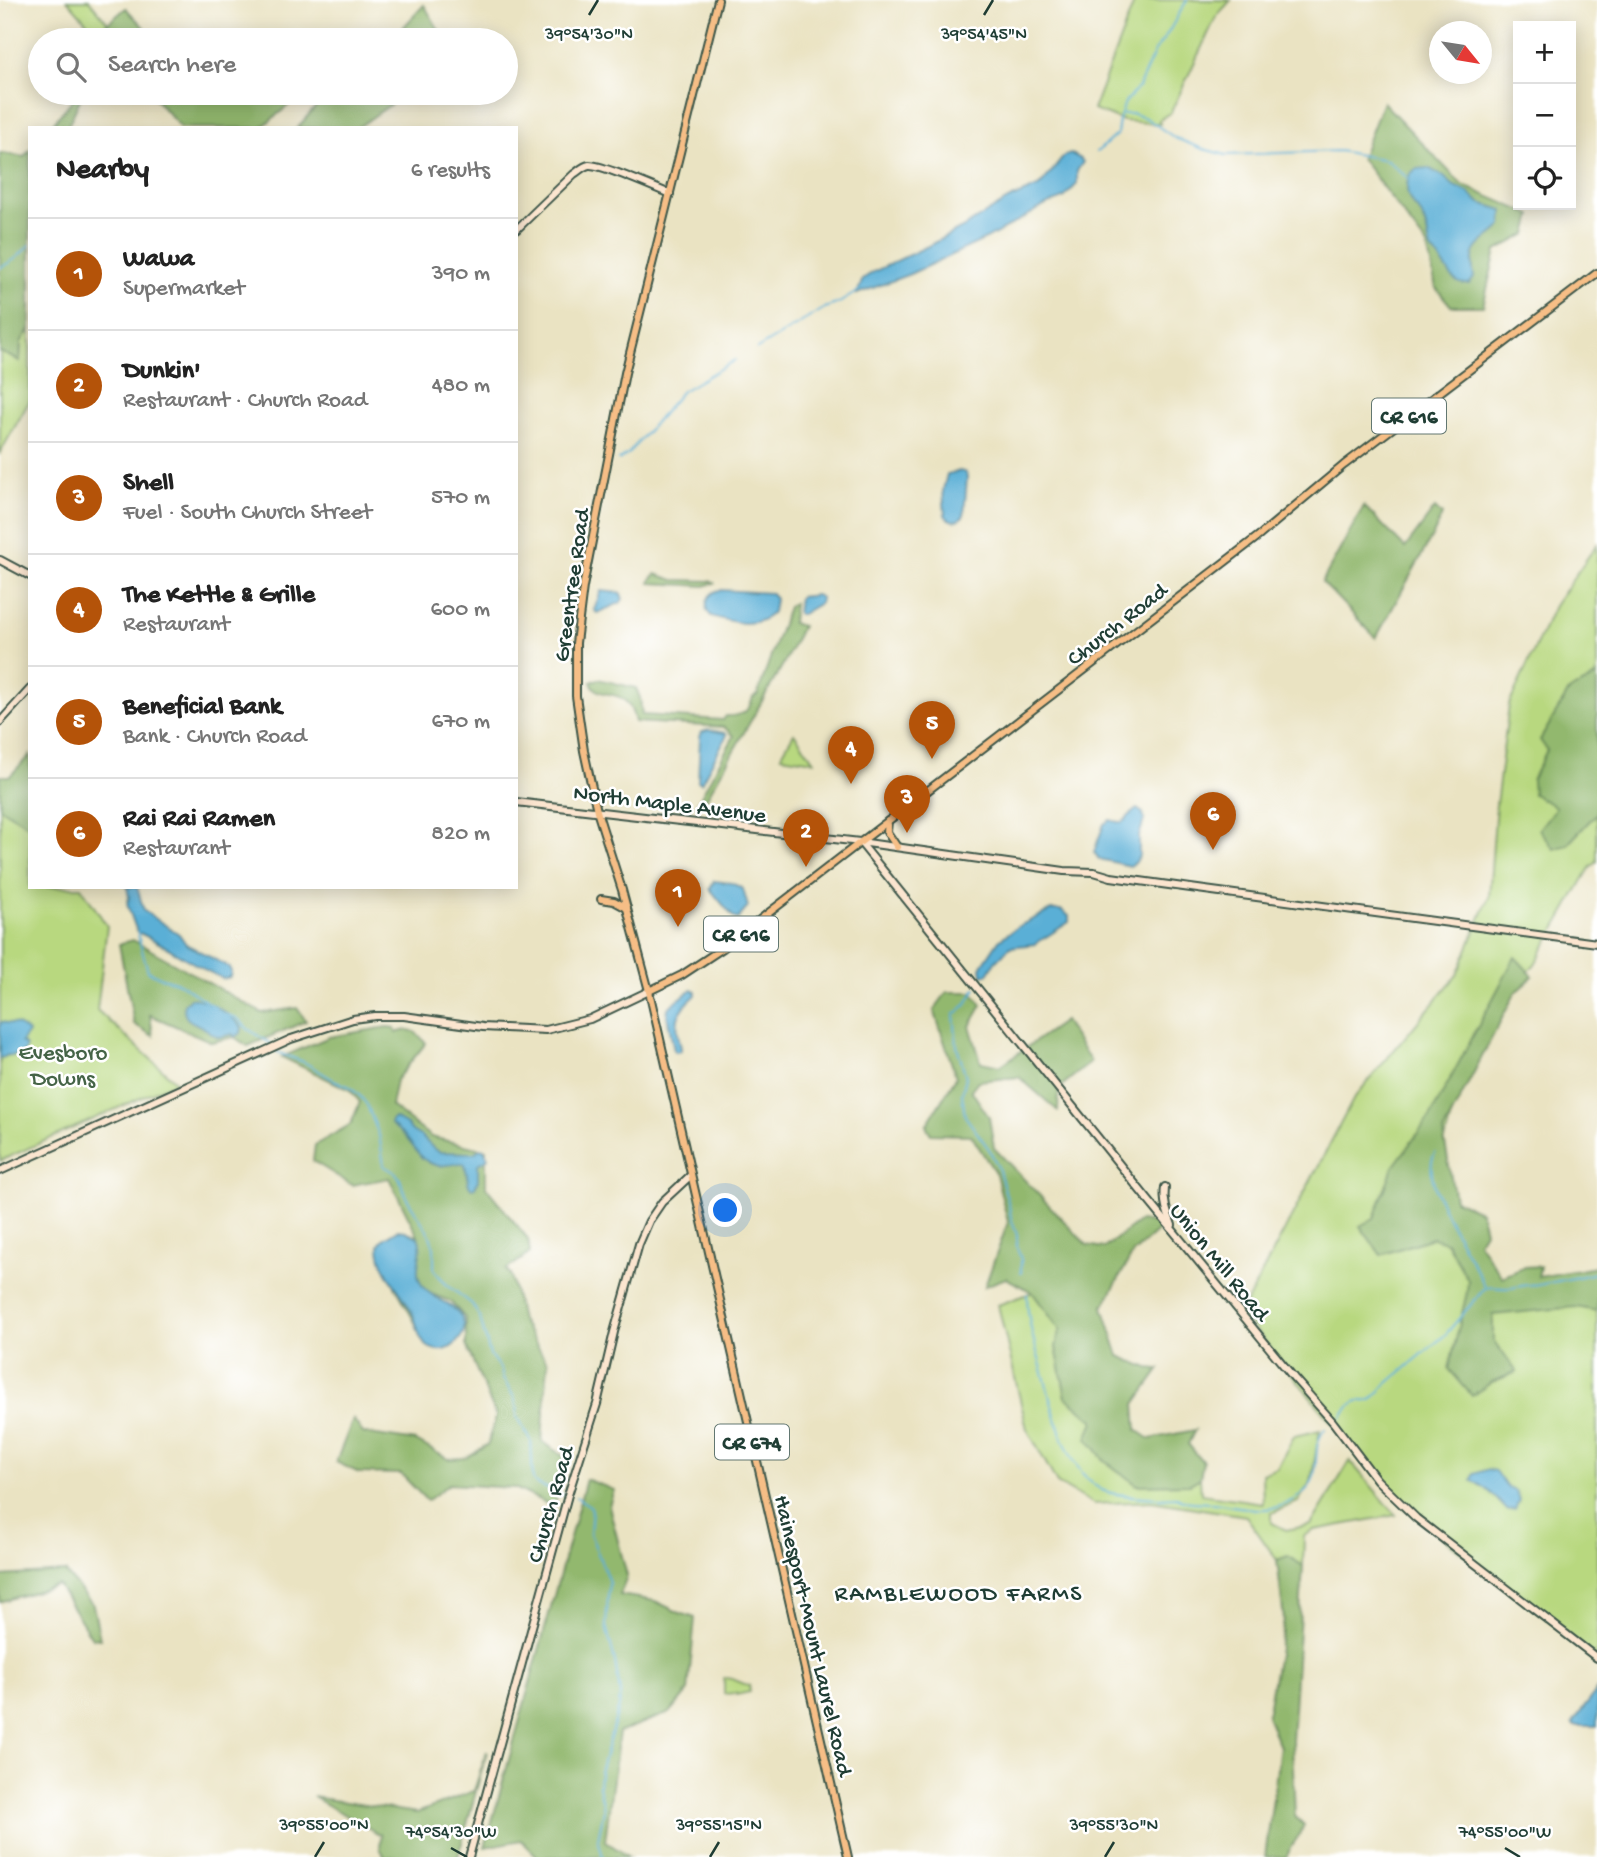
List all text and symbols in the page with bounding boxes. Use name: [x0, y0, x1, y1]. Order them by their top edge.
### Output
north arrow: [1429, 21, 1492, 84]
map controls: [1513, 21, 1576, 210]
button: +: [1513, 21, 1576, 84]
text: 39°54'30"N: [544, 25, 633, 46]
text: 39°54'45"N: [940, 25, 1027, 46]
search box: [28, 28, 518, 105]
icon: search: [52, 48, 90, 86]
text: Search here: [108, 51, 236, 82]
button: −: [1513, 84, 1576, 147]
button: locate: [1513, 147, 1576, 210]
text: Nearby: [56, 154, 149, 189]
text: 6 results: [411, 158, 490, 185]
text: Wawa: [123, 245, 194, 276]
text: 1: [74, 261, 84, 288]
text: 390 m: [432, 261, 490, 288]
text: Supermarket: [123, 276, 245, 303]
text: Dunkin': [123, 357, 201, 388]
text: 2: [73, 373, 85, 400]
text: 480 m: [432, 373, 490, 400]
text: Restaurant · Church Road: [123, 388, 367, 415]
road number: CR 616: [1372, 398, 1446, 434]
text: Shell: [123, 469, 174, 500]
text: 3: [73, 485, 85, 512]
text: 570 m: [431, 485, 490, 512]
text: Fuel · South Church Street: [123, 500, 372, 527]
street label: Greentree Road: [549, 506, 598, 664]
street label: Church Road: [1063, 577, 1175, 673]
text: The Kettle & Grille: [123, 581, 315, 612]
text: 4: [74, 597, 84, 624]
text: 600 m: [430, 597, 490, 624]
text: Restaurant: [123, 612, 230, 639]
text: Beneficial Bank: [123, 693, 282, 724]
pin: 5: [909, 701, 955, 759]
text: 5: [73, 709, 85, 736]
text: 670 m: [432, 709, 490, 736]
text: Bank · Church Road: [123, 724, 306, 751]
pin: 4: [828, 726, 874, 784]
pin: 3: [884, 775, 930, 833]
street label: North Maple Avenue: [572, 780, 769, 831]
pin: 6: [1190, 792, 1236, 850]
text: Rai Rai Ramen: [123, 805, 275, 836]
pin: 2: [783, 809, 829, 867]
text: 6: [73, 821, 85, 848]
text: 820 m: [431, 821, 490, 848]
text: Restaurant: [123, 836, 230, 863]
pin: 1: [655, 869, 701, 927]
road number: CR 616: [704, 916, 778, 951]
park label: Evesboro Downs: [19, 1041, 108, 1094]
your location: [708, 1193, 742, 1227]
street label: Union Mill Road: [1162, 1199, 1275, 1329]
road number: CR 674: [715, 1424, 789, 1460]
street label: Church Road: [523, 1442, 582, 1566]
street label: Hainesport-Mount Laurel Road: [766, 1493, 857, 1780]
district label: RAMBLEWOOD FARMS: [835, 1581, 1083, 1610]
text: 39°55'00"N: [278, 1816, 369, 1837]
text: 39°55'15"N: [675, 1816, 762, 1837]
text: 39°55'30"N: [1069, 1816, 1158, 1837]
text: 74°54'30"W: [405, 1823, 496, 1844]
text: 74°55'00"W: [1458, 1823, 1551, 1844]

